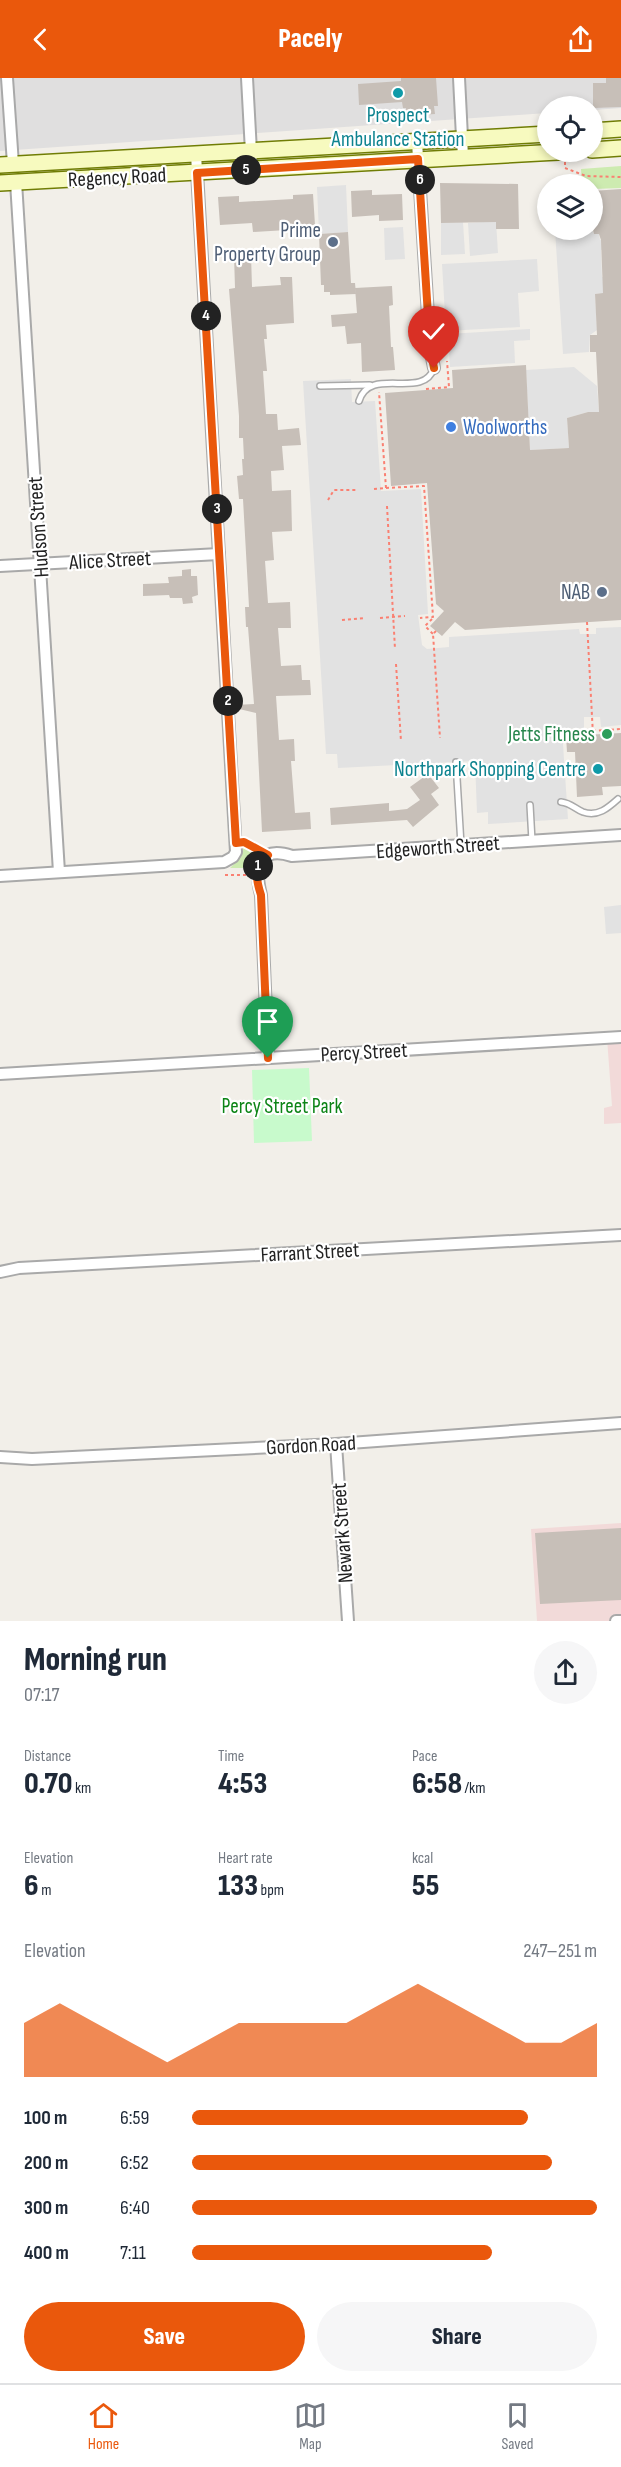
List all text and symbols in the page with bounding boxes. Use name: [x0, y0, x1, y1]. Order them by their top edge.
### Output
icon: back: [24, 23, 57, 56]
text: Pacely: [278, 23, 343, 55]
icon: share: [564, 23, 597, 56]
marker: Prospect Ambulance Station: [391, 86, 405, 100]
map controls: [537, 96, 603, 240]
button: locate: [537, 96, 603, 162]
place label: Prospect Ambulance Station: [331, 103, 464, 152]
pin: 5: [231, 155, 261, 185]
text: 5: [242, 160, 250, 179]
street label: Regency Road: [67, 162, 167, 193]
pin: 6: [405, 165, 435, 195]
text: 6: [416, 170, 424, 189]
button: layers: [537, 174, 603, 240]
place label: Prime Property Group: [214, 218, 321, 267]
marker: Prime Property Group: [326, 235, 340, 249]
pin: 4: [191, 301, 221, 331]
text: 4: [202, 306, 210, 325]
pin: [408, 306, 459, 368]
icon: check: [417, 315, 450, 348]
place label: Woolworths: [463, 415, 547, 440]
marker: Woolworths: [444, 420, 458, 434]
street label: Hudson Street: [23, 476, 54, 578]
pin: 3: [202, 494, 232, 524]
text: 3: [213, 499, 221, 518]
street label: Alice Street: [67, 546, 152, 575]
place label: NAB: [561, 580, 590, 605]
marker: NAB: [595, 585, 609, 599]
pin: 2: [213, 686, 243, 716]
text: 2: [224, 691, 232, 710]
place label: Jetts Fitness: [507, 722, 595, 747]
marker: Jetts Fitness: [600, 727, 614, 741]
place label: Northpark Shopping Centre: [394, 757, 586, 782]
marker: Northpark Shopping Centre: [591, 762, 605, 776]
street label: Edgeworth Street: [375, 831, 501, 864]
pin: 1: [243, 851, 273, 881]
text: 1: [255, 856, 261, 875]
pin: [242, 996, 293, 1058]
icon: arrive: [251, 1005, 284, 1038]
street label: Percy Street: [320, 1038, 408, 1067]
park label: Percy Street Park: [221, 1094, 343, 1119]
street label: Farrant Street: [260, 1237, 360, 1268]
street label: Gordon Road: [266, 1431, 356, 1460]
street label: Newark Street: [327, 1482, 358, 1584]
text: Morning run: [24, 1640, 167, 1680]
button: share: [534, 1641, 597, 1704]
text: 07:17: [24, 1683, 59, 1707]
text: Distance: [24, 1747, 71, 1766]
text: Time: [218, 1747, 244, 1766]
text: Pace: [412, 1747, 437, 1766]
text: 0.70: [24, 1766, 72, 1802]
text: 4:53: [218, 1766, 267, 1802]
text: 6:58: [412, 1766, 462, 1802]
text: km: [72, 1779, 91, 1798]
text: /km: [462, 1779, 485, 1798]
text: Elevation: [24, 1849, 73, 1868]
text: Heart rate: [218, 1849, 273, 1868]
text: kcal: [412, 1849, 433, 1868]
text: 6: [24, 1868, 39, 1904]
text: 133: [218, 1868, 258, 1904]
text: 55: [412, 1868, 439, 1904]
text: m: [39, 1881, 51, 1900]
text: bpm: [258, 1881, 284, 1900]
text: Elevation: [24, 1939, 86, 1963]
text: 247–251 m: [523, 1939, 597, 1963]
text: 100 m: [24, 2106, 67, 2130]
text: 6:59: [120, 2106, 149, 2130]
text: 200 m: [24, 2151, 68, 2175]
text: 6:52: [120, 2151, 149, 2175]
text: 300 m: [24, 2196, 68, 2220]
text: 6:40: [120, 2196, 150, 2220]
text: 400 m: [24, 2241, 69, 2265]
text: 7:11: [120, 2241, 146, 2265]
button: Save: [24, 2302, 305, 2371]
button: Share: [317, 2302, 597, 2371]
tab: Home: [87, 2399, 120, 2454]
tab: Map: [294, 2399, 327, 2454]
tab: Saved: [501, 2399, 534, 2454]

